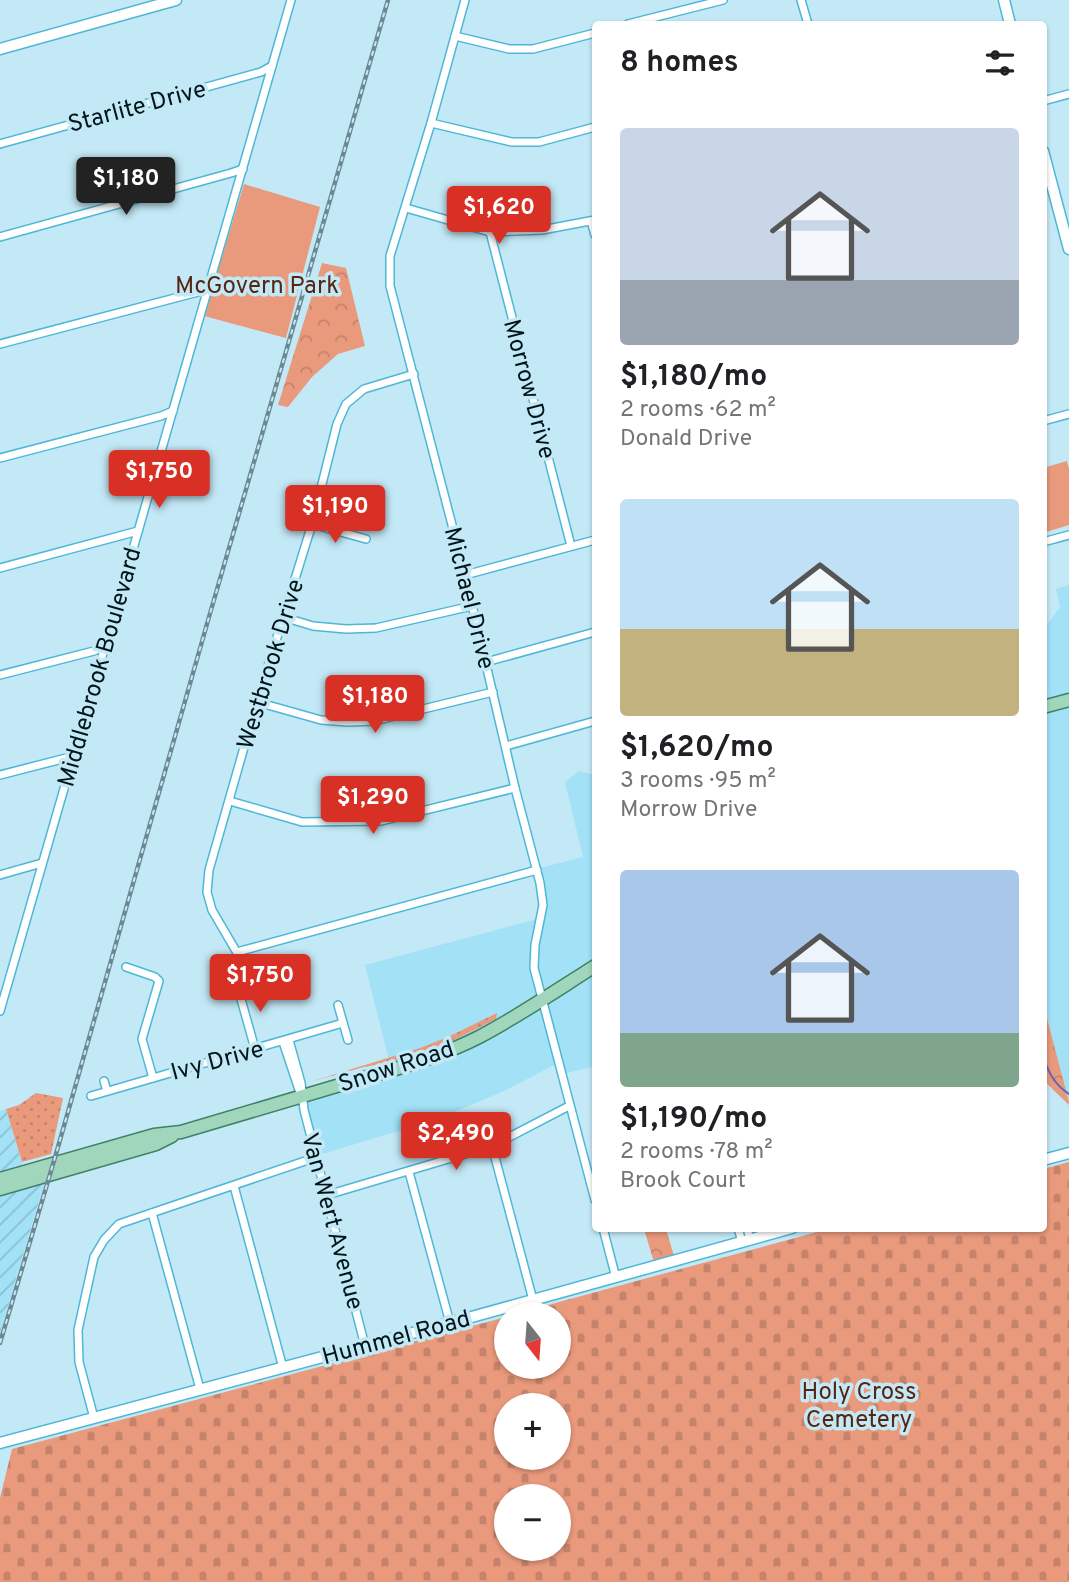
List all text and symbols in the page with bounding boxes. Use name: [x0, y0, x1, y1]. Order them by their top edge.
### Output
icon: filters: [981, 44, 1019, 82]
text: 8 homes: [620, 45, 739, 82]
street label: Starlite Drive: [65, 75, 210, 141]
pin: $1,180: [69, 158, 183, 217]
text: $1,180: [92, 165, 160, 194]
icon: home: [757, 173, 883, 299]
pin: $1,620: [442, 187, 556, 246]
text: $1,620: [463, 194, 535, 223]
park label: McGovern Park: [175, 272, 339, 302]
street label: Morrow Drive: [495, 316, 561, 463]
text: $1,180/mo: [620, 359, 767, 396]
text: 2 rooms · 62 m²: [620, 396, 776, 425]
text: Donald Drive: [620, 425, 752, 454]
pin: $1,750: [102, 450, 216, 510]
text: $1,750: [125, 458, 193, 487]
pin: $1,190: [278, 486, 392, 545]
text: $1,190: [301, 493, 369, 522]
street label: Michael Drive: [436, 524, 500, 673]
street label: Middlebrook Boulevard: [52, 544, 149, 791]
icon: home: [757, 544, 883, 670]
street label: Westbrook Drive: [232, 576, 312, 753]
pin: $1,180: [318, 676, 432, 735]
text: $1,180: [341, 683, 409, 712]
text: $1,620/mo: [620, 730, 774, 767]
text: 3 rooms · 95 m²: [620, 767, 776, 796]
pin: $1,290: [316, 776, 430, 836]
text: $1,290: [337, 784, 409, 813]
text: Morrow Drive: [620, 796, 757, 825]
icon: home: [757, 915, 883, 1041]
pin: $1,750: [203, 954, 317, 1014]
text: $1,750: [226, 962, 294, 991]
street label: Ivy Drive: [168, 1035, 267, 1089]
street label: Snow Road: [335, 1035, 458, 1101]
text: $1,190/mo: [620, 1101, 767, 1138]
pin: $2,490: [399, 1112, 513, 1172]
text: $2,490: [417, 1120, 495, 1149]
street label: Van Wert Avenue: [293, 1130, 369, 1313]
text: 2 rooms · 78 m²: [620, 1138, 773, 1167]
text: Brook Court: [620, 1167, 746, 1196]
north arrow: [494, 1302, 570, 1379]
map controls: [494, 1302, 571, 1561]
street label: Hummel Road: [319, 1305, 474, 1373]
park label: Holy Cross Cemetery: [802, 1378, 916, 1436]
button: +: [494, 1393, 571, 1470]
button: −: [494, 1484, 571, 1561]

